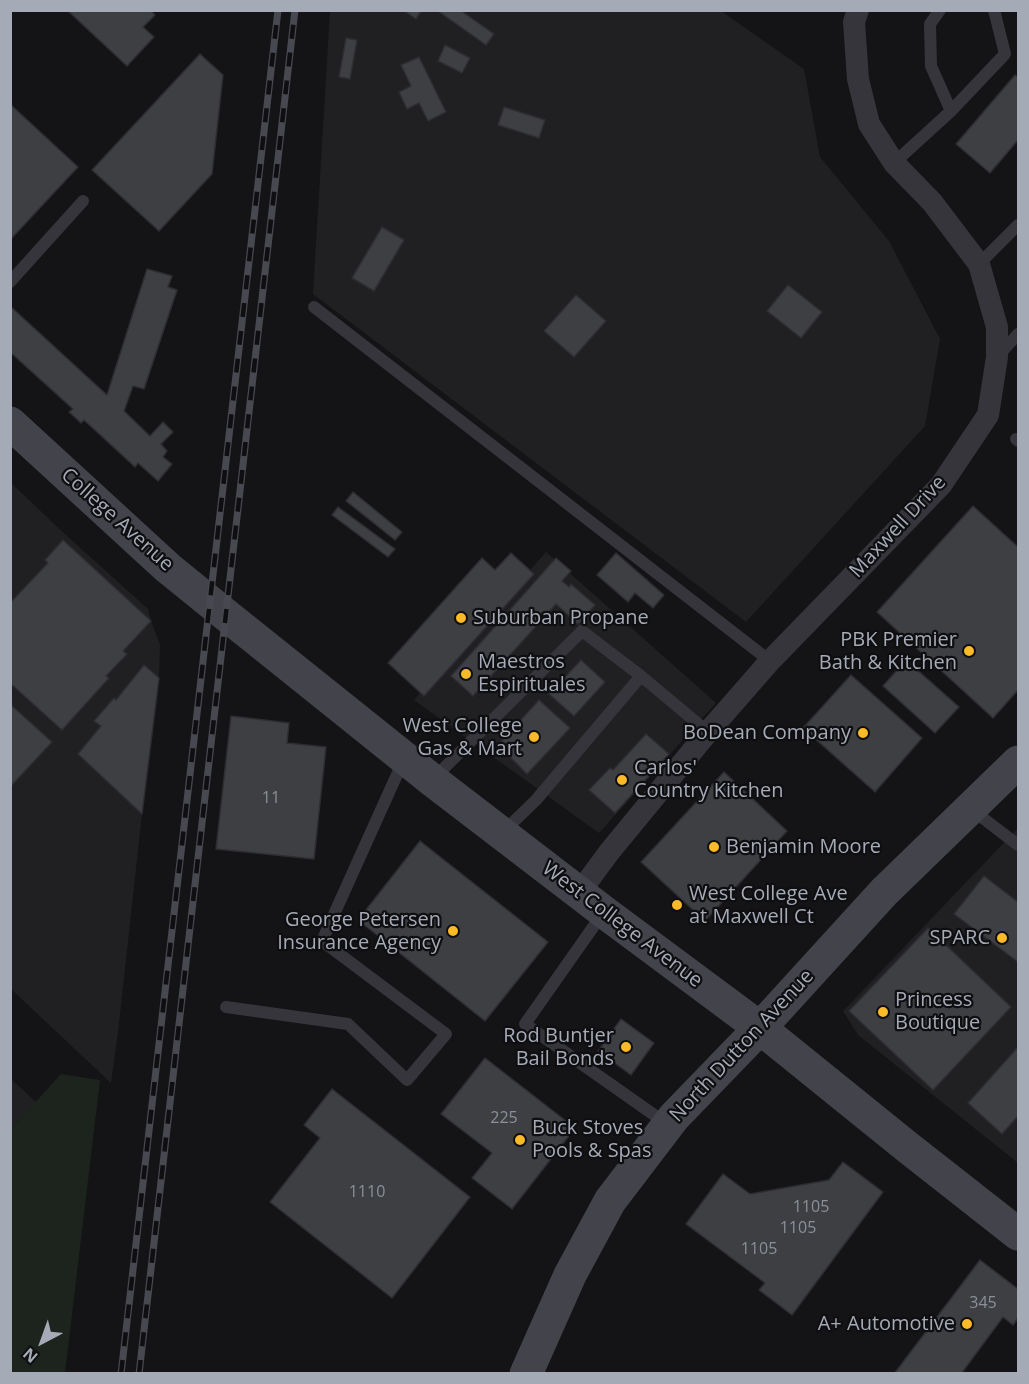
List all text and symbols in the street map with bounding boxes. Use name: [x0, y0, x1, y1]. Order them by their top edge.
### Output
street label: College Avenue: [56, 463, 178, 577]
street label: Maxwell Drive: [845, 471, 951, 583]
place label: Suburban Propane: [473, 606, 649, 630]
marker: Suburban Propane: [454, 611, 468, 625]
place label: PBK Premier Bath & Kitchen: [819, 628, 957, 675]
marker: PBK Premier Bath & Kitchen: [962, 644, 976, 658]
place label: Maestros Espirituales: [478, 650, 585, 697]
marker: Maestros Espirituales: [459, 667, 473, 681]
place label: West College Gas & Mart: [402, 714, 522, 761]
place label: BoDean Company: [683, 721, 851, 745]
marker: BoDean Company: [856, 726, 870, 740]
marker: West College Gas & Mart: [527, 730, 541, 744]
place label: Carlos' Country Kitchen: [634, 756, 783, 803]
marker: Carlos' Country Kitchen: [615, 773, 629, 787]
house number: 11: [262, 788, 280, 808]
place label: Benjamin Moore: [726, 835, 881, 859]
marker: Benjamin Moore: [707, 840, 721, 854]
street label: West College Avenue: [537, 857, 707, 993]
place label: West College Ave at Maxwell Ct: [689, 882, 848, 929]
marker: West College Ave at Maxwell Ct: [670, 898, 684, 912]
place label: George Petersen Insurance Agency: [277, 908, 441, 955]
marker: George Petersen Insurance Agency: [446, 924, 460, 938]
place label: SPARC: [929, 926, 990, 950]
marker: SPARC: [995, 931, 1009, 945]
street label: North Dutton Avenue: [665, 965, 819, 1127]
place label: Princess Boutique: [895, 988, 980, 1035]
marker: Princess Boutique: [876, 1005, 890, 1019]
place label: Rod Buntjer Bail Bonds: [503, 1024, 614, 1071]
marker: Rod Buntjer Bail Bonds: [619, 1040, 633, 1054]
house number: 225: [490, 1108, 518, 1128]
place label: Buck Stoves Pools & Spas: [532, 1116, 651, 1163]
marker: Buck Stoves Pools & Spas: [513, 1133, 527, 1147]
house number: 1110: [349, 1182, 385, 1202]
house number: 1105: [793, 1197, 829, 1217]
house number: 1105: [780, 1218, 816, 1238]
house number: 1105: [741, 1239, 777, 1259]
house number: 345: [969, 1293, 997, 1313]
north arrow: [12, 1312, 72, 1372]
place label: A+ Automotive: [818, 1312, 955, 1336]
marker: A+ Automotive: [960, 1317, 974, 1331]
text: N: [18, 1343, 42, 1368]

